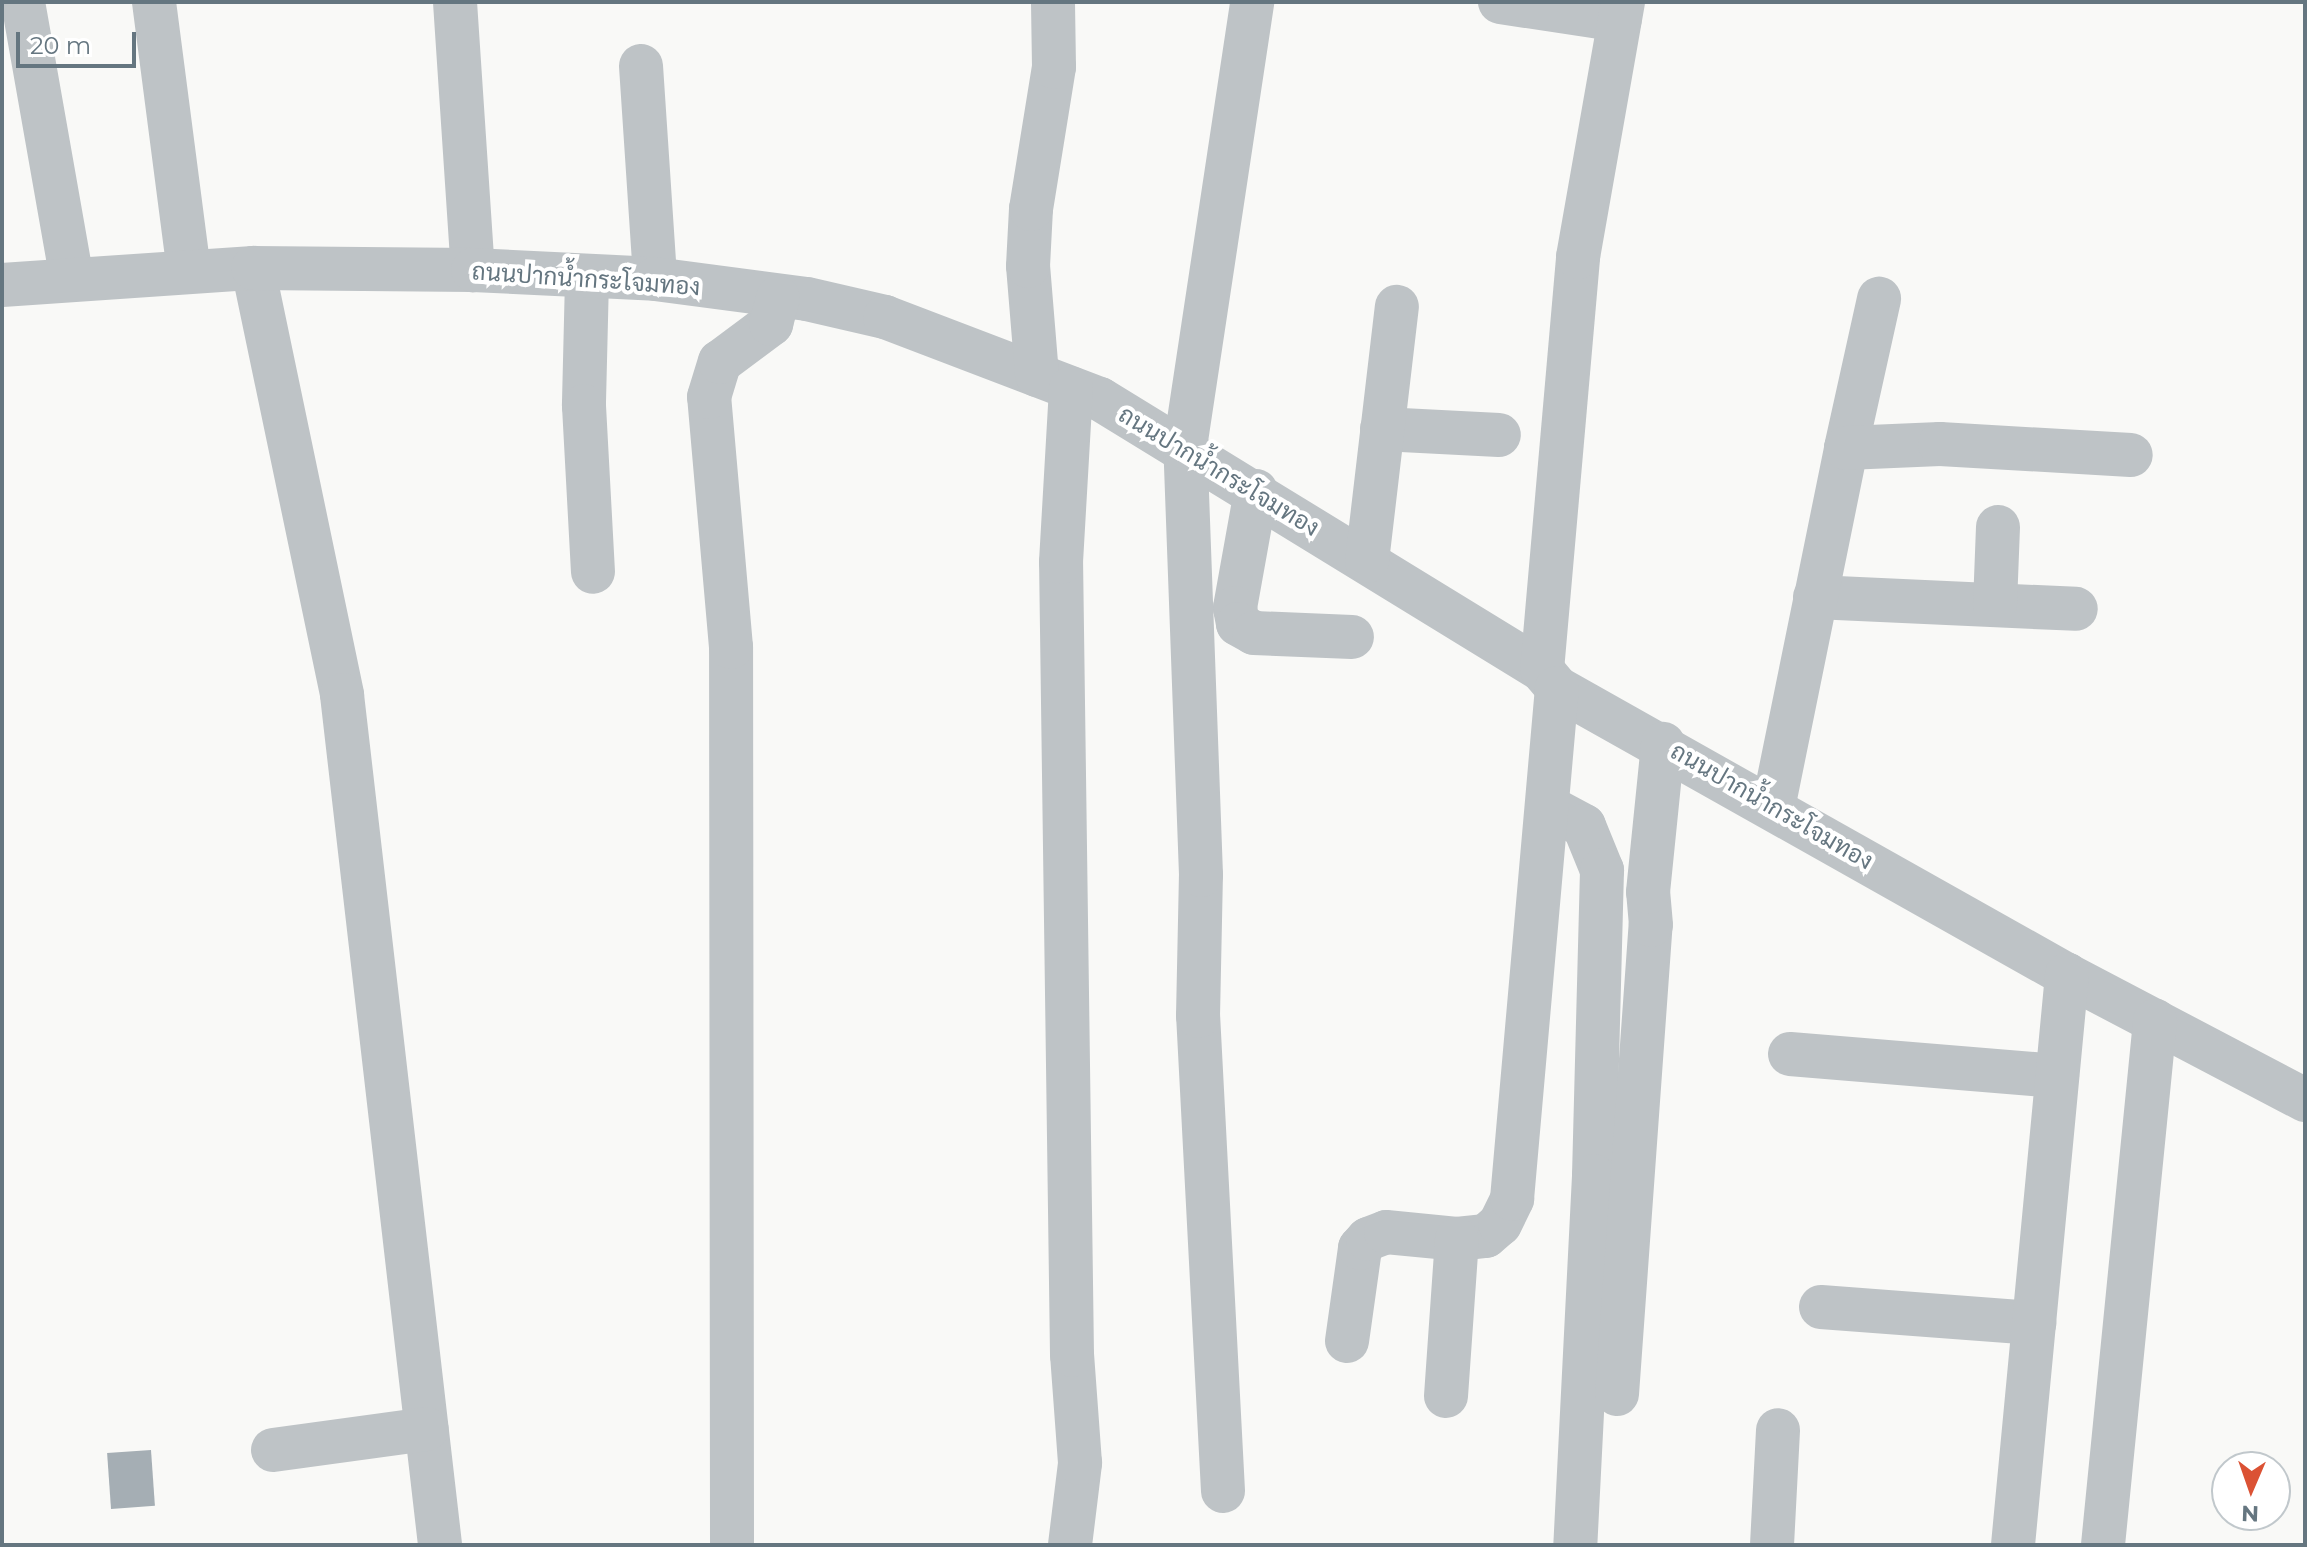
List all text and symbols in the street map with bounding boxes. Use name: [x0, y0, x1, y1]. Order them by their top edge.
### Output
scale bar: [20, 16, 140, 66]
text: 20 m: [30, 31, 91, 60]
street label: ถนนปากน้ำกระโจมทอง: [471, 257, 701, 301]
street label: ถนนปากน้ำกระโจมทอง: [1114, 400, 1324, 542]
street label: ถนนปากน้ำกระโจมทอง: [1666, 736, 1878, 876]
north arrow: [2211, 1451, 2291, 1531]
text: N: [2241, 1500, 2260, 1527]

